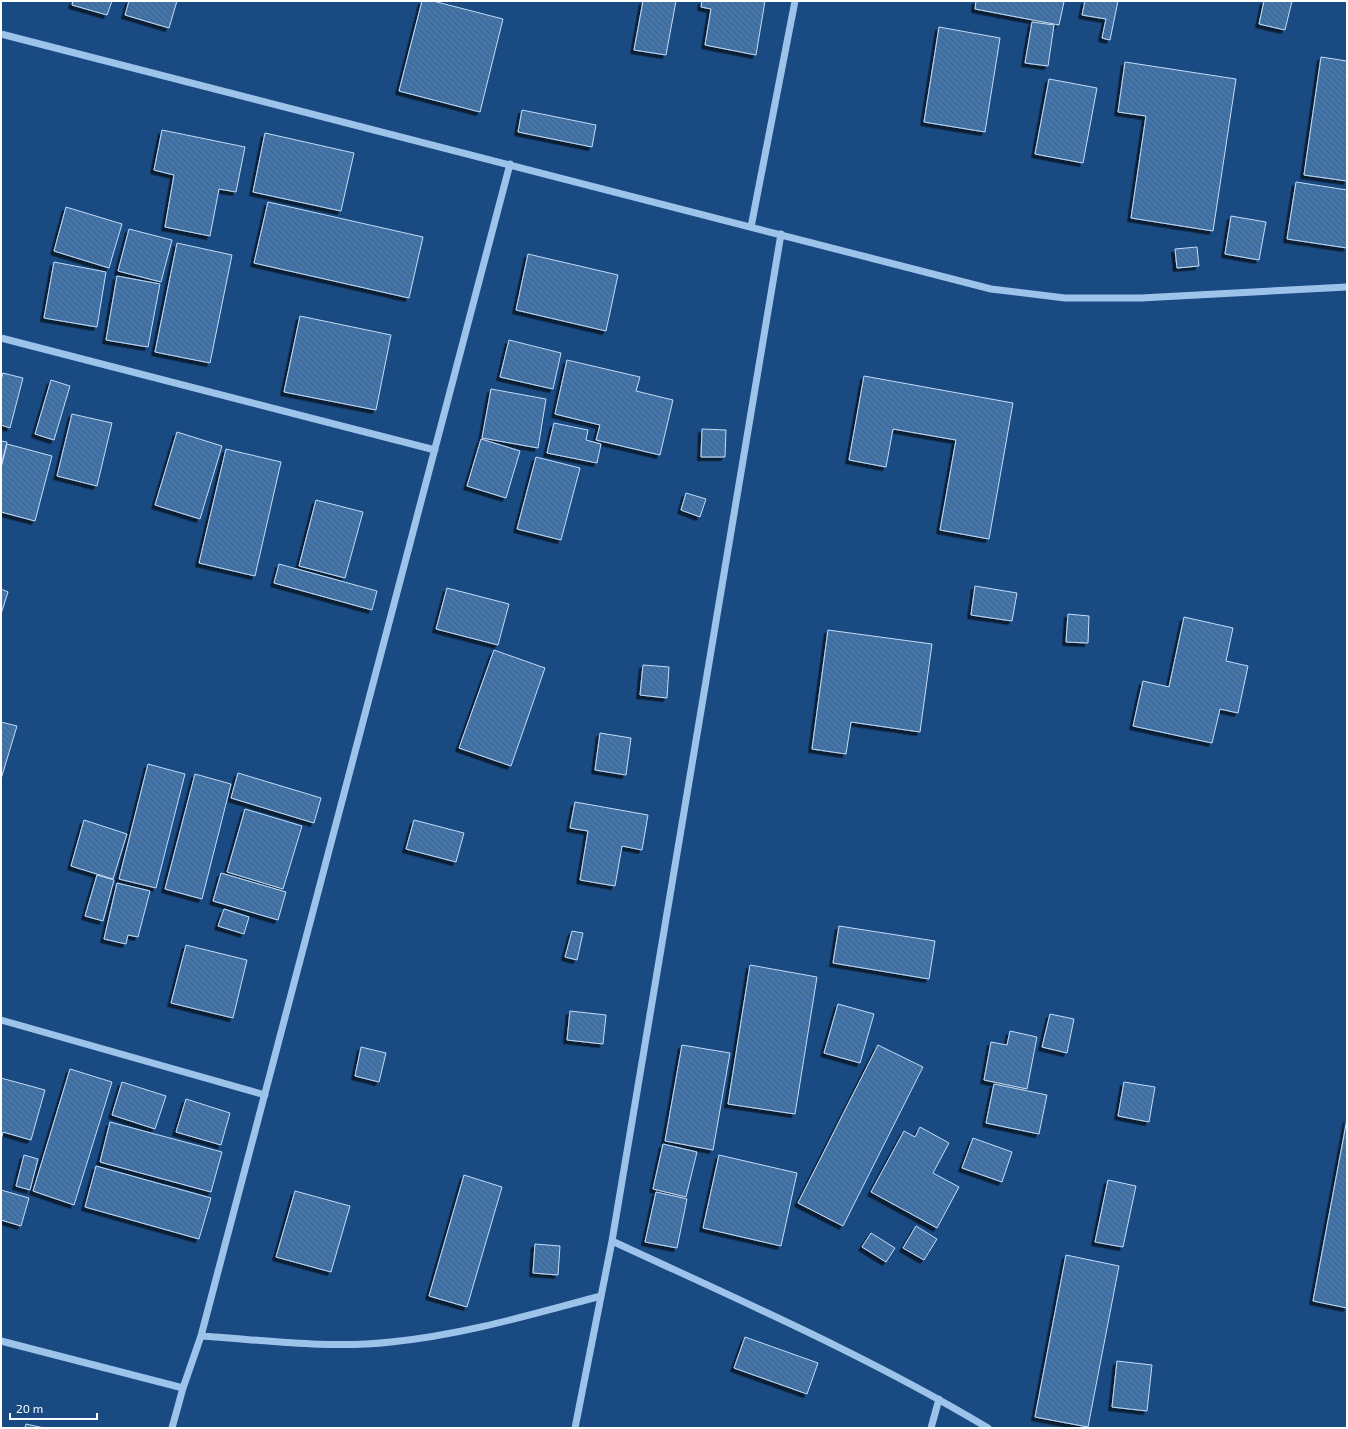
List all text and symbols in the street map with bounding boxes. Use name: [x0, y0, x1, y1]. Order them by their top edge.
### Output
scale bar: [10, 1395, 97, 1421]
text: 20 m: [16, 1401, 43, 1415]

